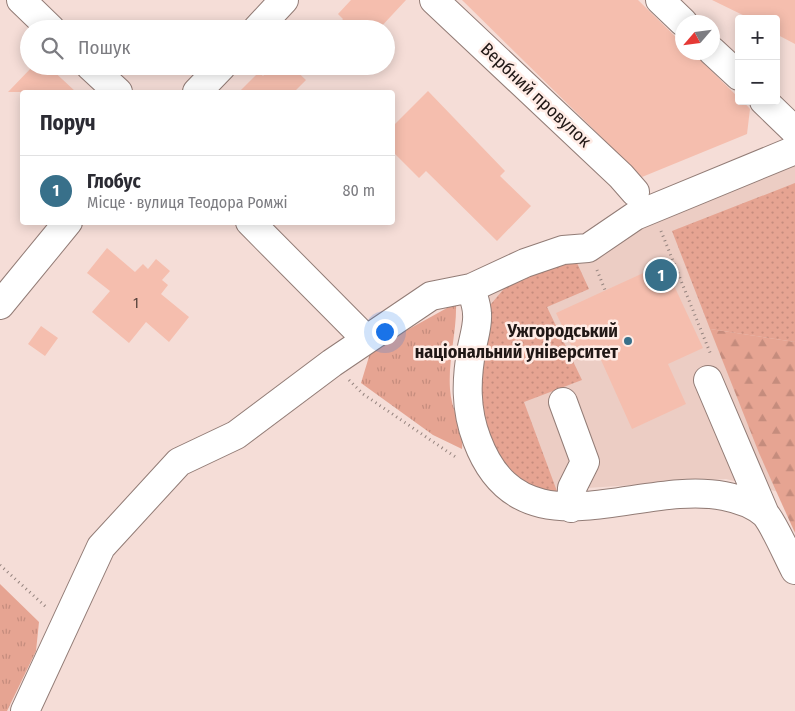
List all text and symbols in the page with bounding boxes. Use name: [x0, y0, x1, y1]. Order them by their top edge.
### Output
north arrow: [675, 15, 720, 60]
map controls: [735, 15, 780, 105]
button: +: [735, 15, 780, 60]
search box: [20, 20, 395, 75]
icon: search: [38, 34, 66, 62]
text: Пошук: [78, 36, 130, 59]
street label: Вербний провулок: [476, 38, 596, 152]
button: −: [735, 60, 780, 105]
text: Поруч: [40, 110, 96, 136]
text: Глобус: [87, 170, 141, 193]
text: 1: [53, 181, 59, 200]
text: 80 m: [343, 181, 375, 200]
text: Місце · вулиця Теодора Ромжі: [87, 193, 288, 212]
pin: 1: [645, 256, 677, 294]
house number: 1: [133, 294, 139, 312]
your location: [372, 319, 398, 345]
place label: Ужгородський національний університет: [415, 320, 618, 363]
marker: Ужгородський національний університет: [622, 335, 634, 347]

